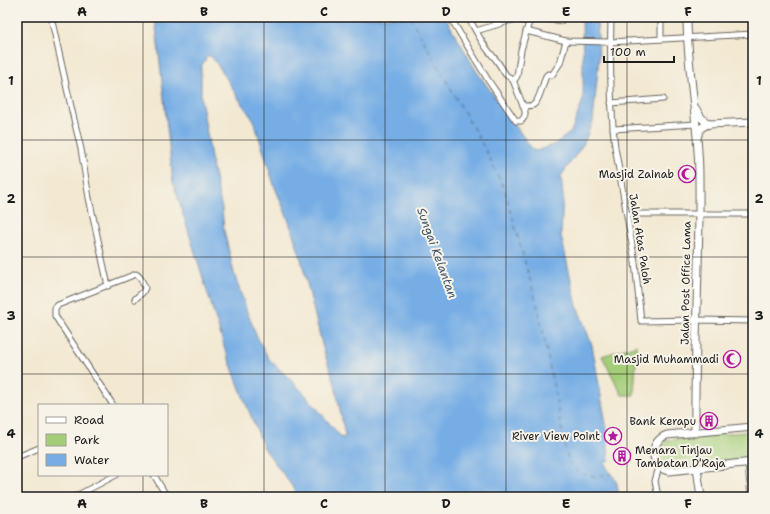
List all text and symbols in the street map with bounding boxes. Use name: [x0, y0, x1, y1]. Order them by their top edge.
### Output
text: A: [77, 3, 87, 20]
text: B: [200, 3, 208, 20]
text: C: [320, 3, 328, 20]
text: D: [441, 3, 451, 20]
text: E: [562, 3, 571, 20]
text: F: [684, 3, 692, 20]
scale bar: [604, 38, 674, 64]
text: 100 m: [610, 44, 646, 60]
text: 1: [8, 72, 14, 89]
text: 1: [756, 72, 762, 89]
mosque icon: Masjid Zainab: [677, 164, 697, 184]
place label: Masjid Zainab: [599, 167, 674, 182]
text: 2: [6, 190, 16, 207]
text: 2: [754, 190, 764, 207]
street label: Jalan Atas Paloh: [625, 193, 655, 286]
water label: Sungai Kelantan: [413, 205, 461, 301]
street label: Jalan Post Office Lama: [677, 221, 695, 345]
text: 3: [6, 307, 16, 324]
text: 3: [754, 307, 764, 324]
mosque icon: Masjid Muhammadi: [722, 349, 742, 369]
place label: Masjid Muhammadi: [614, 352, 719, 367]
legend: [38, 404, 168, 476]
building icon: Bank Kerapu: [699, 411, 719, 431]
text: Road: [74, 412, 105, 428]
place label: Bank Kerapu: [629, 414, 696, 429]
text: 4: [6, 425, 16, 442]
text: 4: [754, 425, 764, 442]
place icon: River View Point: [603, 426, 623, 446]
place label: River View Point: [512, 429, 600, 444]
text: Park: [74, 432, 100, 448]
place label: Menara Tinjau Tambatan D'Raja: [635, 443, 726, 471]
building icon: Menara Tinjau Tambatan D'Raja: [612, 446, 632, 466]
text: Water: [74, 452, 110, 468]
text: A: [77, 495, 87, 512]
text: B: [200, 495, 208, 512]
text: C: [320, 495, 328, 512]
text: D: [441, 495, 451, 512]
text: E: [562, 495, 571, 512]
text: F: [684, 495, 692, 512]

